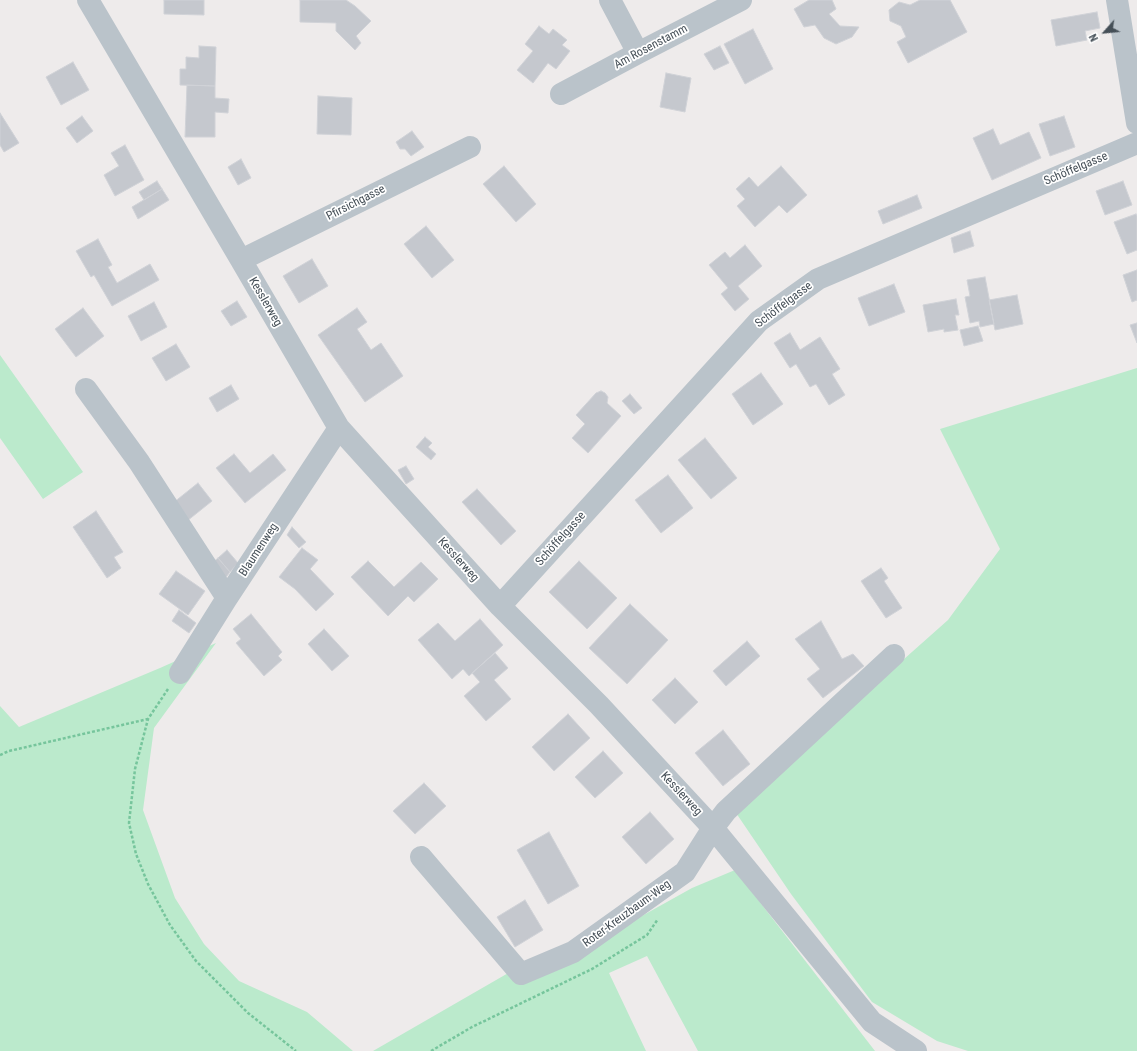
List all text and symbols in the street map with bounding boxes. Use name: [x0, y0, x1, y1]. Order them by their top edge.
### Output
north arrow: [1085, 12, 1125, 52]
street label: Am Rosenstamm: [612, 22, 690, 72]
text: N: [1087, 32, 1101, 44]
street label: Schöffelgasse: [1042, 149, 1110, 189]
street label: Pfirsichgasse: [324, 182, 388, 224]
street label: Kesslerweg: [245, 275, 285, 329]
street label: Schöffelgasse: [753, 279, 815, 331]
street label: Schöffelgasse: [533, 509, 589, 569]
street label: Blaumenweg: [236, 521, 282, 579]
street label: Kesslerweg: [434, 535, 482, 585]
street label: Kesslerweg: [657, 769, 705, 819]
street label: Roter-Kreuzbaum-Weg: [580, 877, 674, 951]

